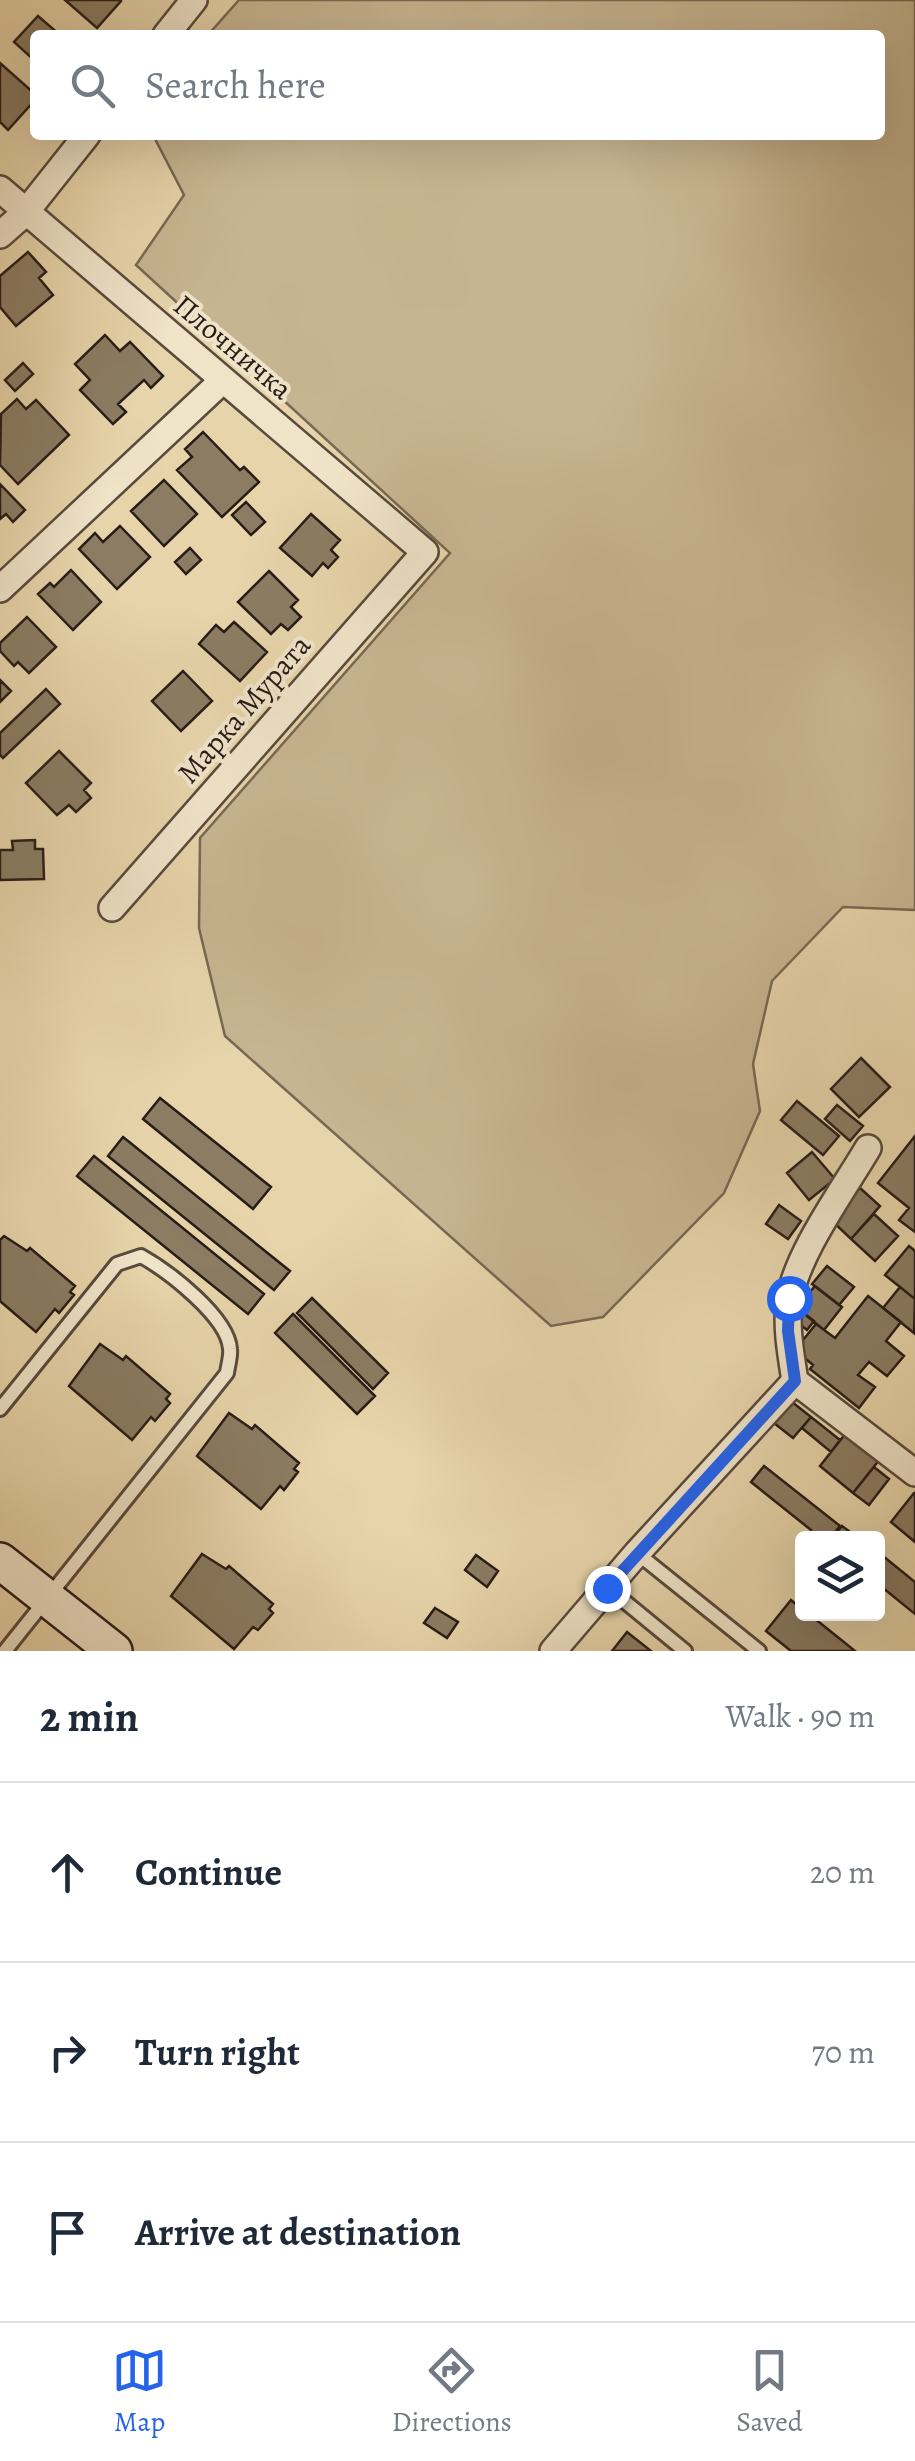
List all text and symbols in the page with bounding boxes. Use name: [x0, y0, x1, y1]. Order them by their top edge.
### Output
search box: [30, 30, 885, 140]
icon: search: [65, 58, 120, 113]
text: Search here: [145, 59, 326, 111]
street label: Плочничка: [165, 285, 301, 409]
street label: Марка Мурата: [168, 626, 320, 792]
route start: [767, 1276, 813, 1322]
map controls: [795, 1531, 885, 1621]
button: layers: [795, 1531, 885, 1621]
route end: [585, 1566, 631, 1612]
text: 2 min: [40, 1688, 139, 1745]
text: Walk · 90 m: [726, 1694, 875, 1738]
icon: ahead: [40, 1845, 95, 1900]
text: Continue: [135, 1846, 282, 1898]
text: 20 m: [810, 1850, 875, 1894]
icon: right: [40, 2025, 95, 2080]
text: Turn right: [135, 2026, 300, 2078]
text: 70 m: [812, 2030, 875, 2074]
icon: arrive: [40, 2205, 95, 2260]
text: Arrive at destination: [135, 2206, 461, 2258]
tab: Map: [112, 2343, 167, 2441]
tab: Directions: [392, 2343, 512, 2441]
tab: Saved: [736, 2343, 803, 2441]

